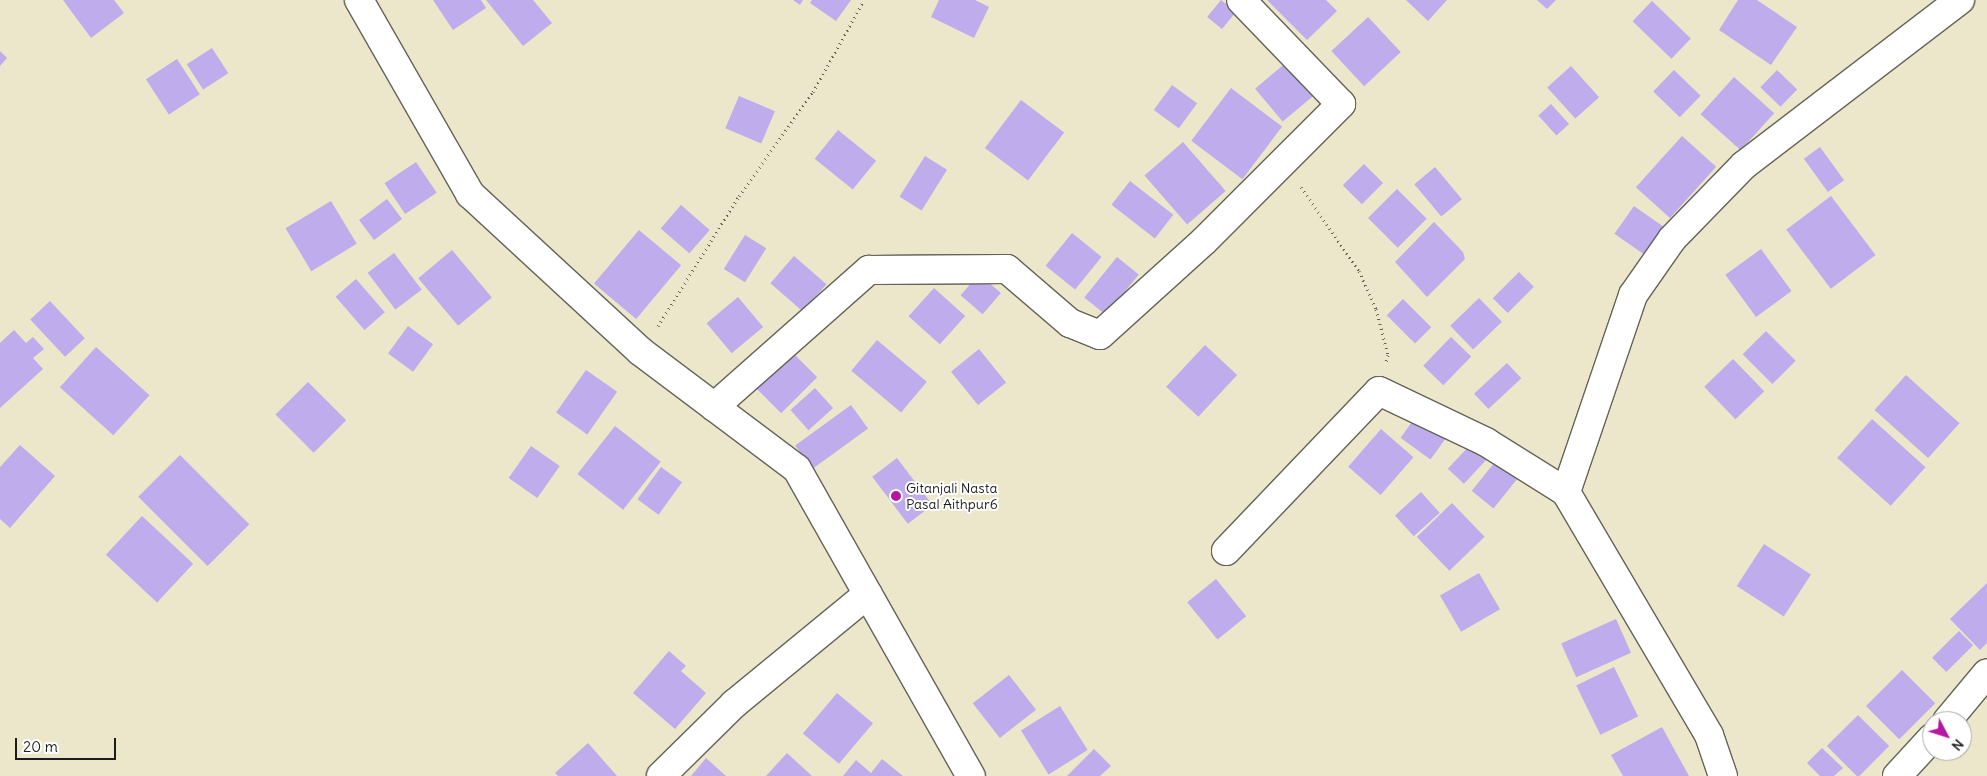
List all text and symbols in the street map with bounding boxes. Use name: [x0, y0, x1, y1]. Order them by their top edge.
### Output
place label: Gitanjali Nasta Pasal Aithpur6: [906, 480, 998, 512]
marker: Gitanjali Nasta Pasal Aithpur6: [890, 490, 902, 502]
north arrow: [1922, 711, 1972, 761]
scale bar: [18, 728, 119, 760]
text: N: [1948, 736, 1968, 754]
text: 20 m: [23, 737, 58, 756]

